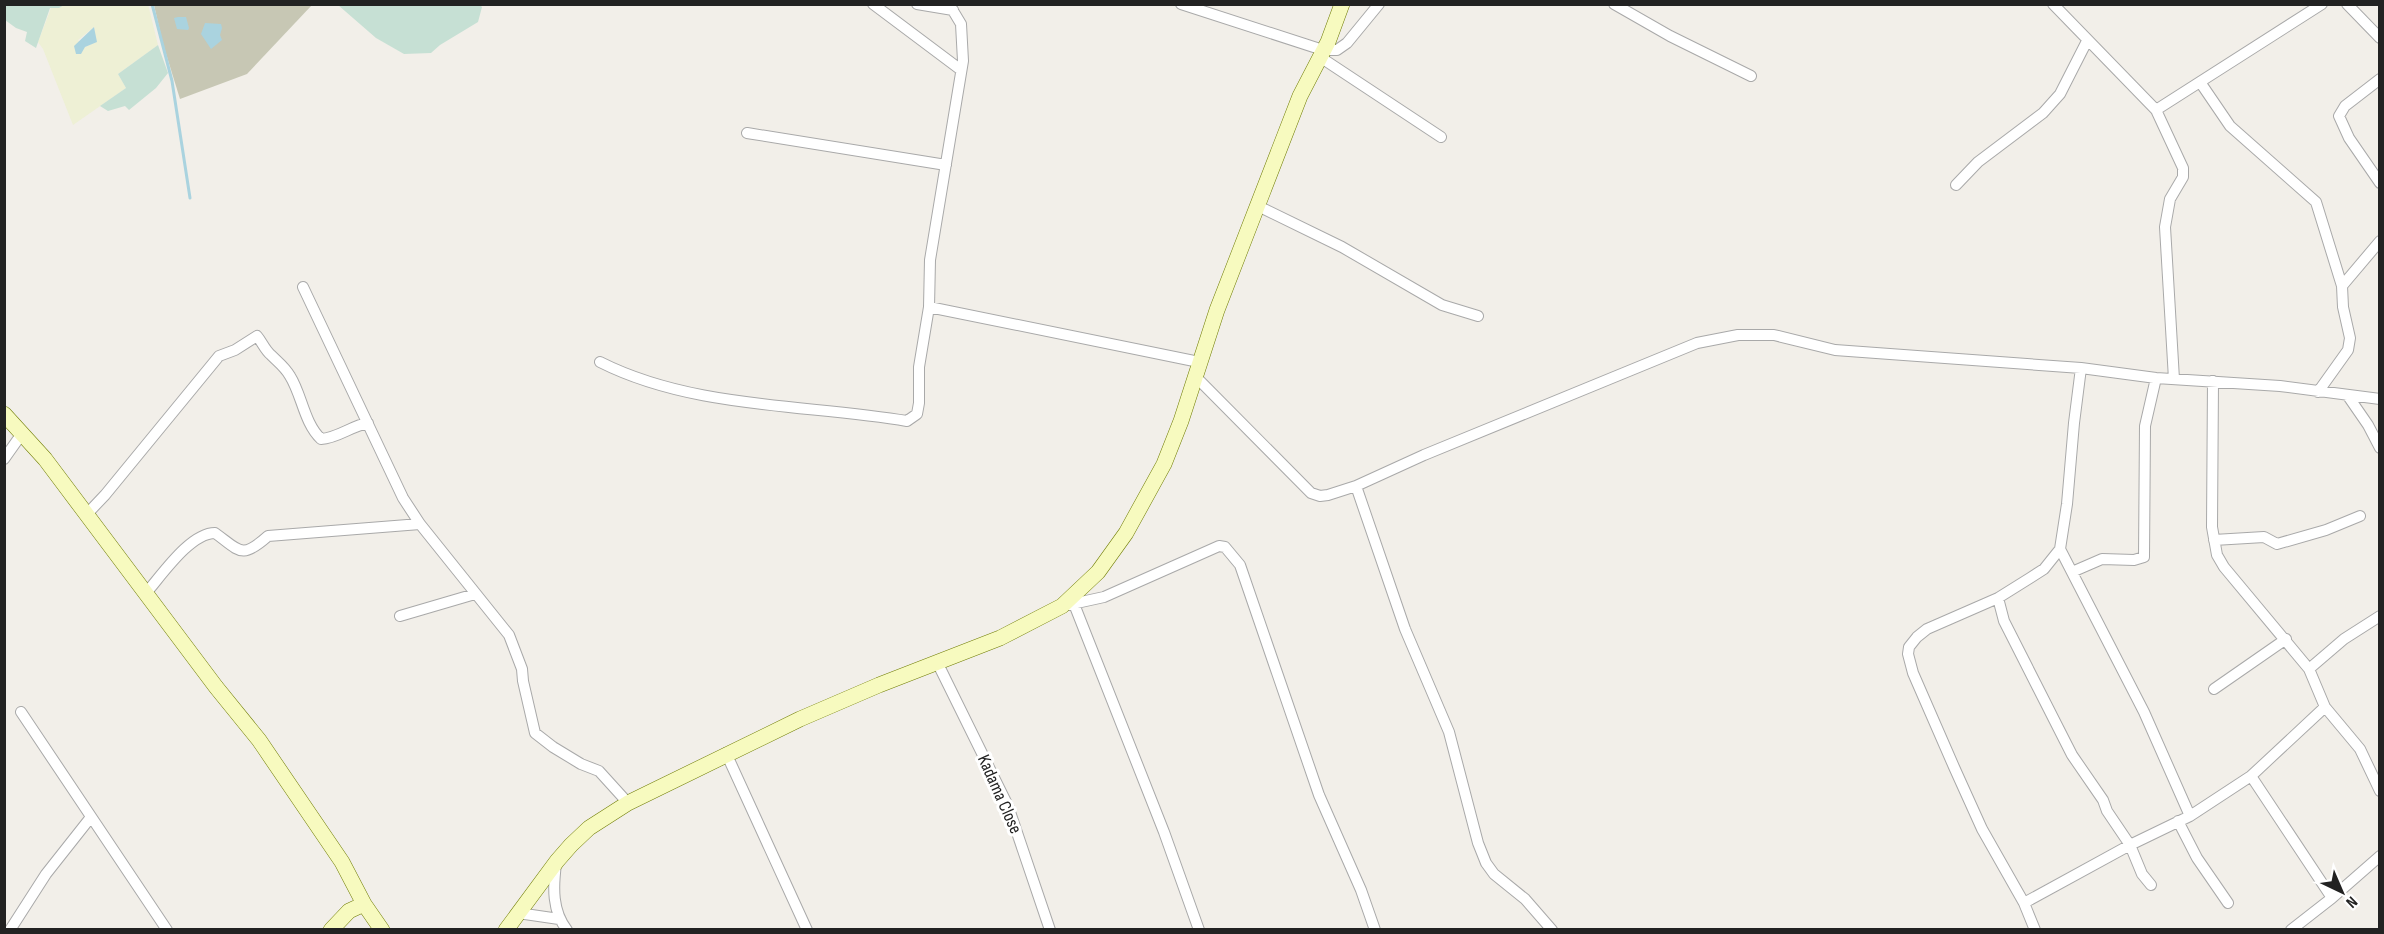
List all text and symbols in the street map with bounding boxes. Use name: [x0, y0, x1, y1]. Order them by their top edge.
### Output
street label: Kadama Close: [973, 752, 1026, 837]
north arrow: [2312, 862, 2372, 922]
text: N: [2342, 892, 2361, 912]

